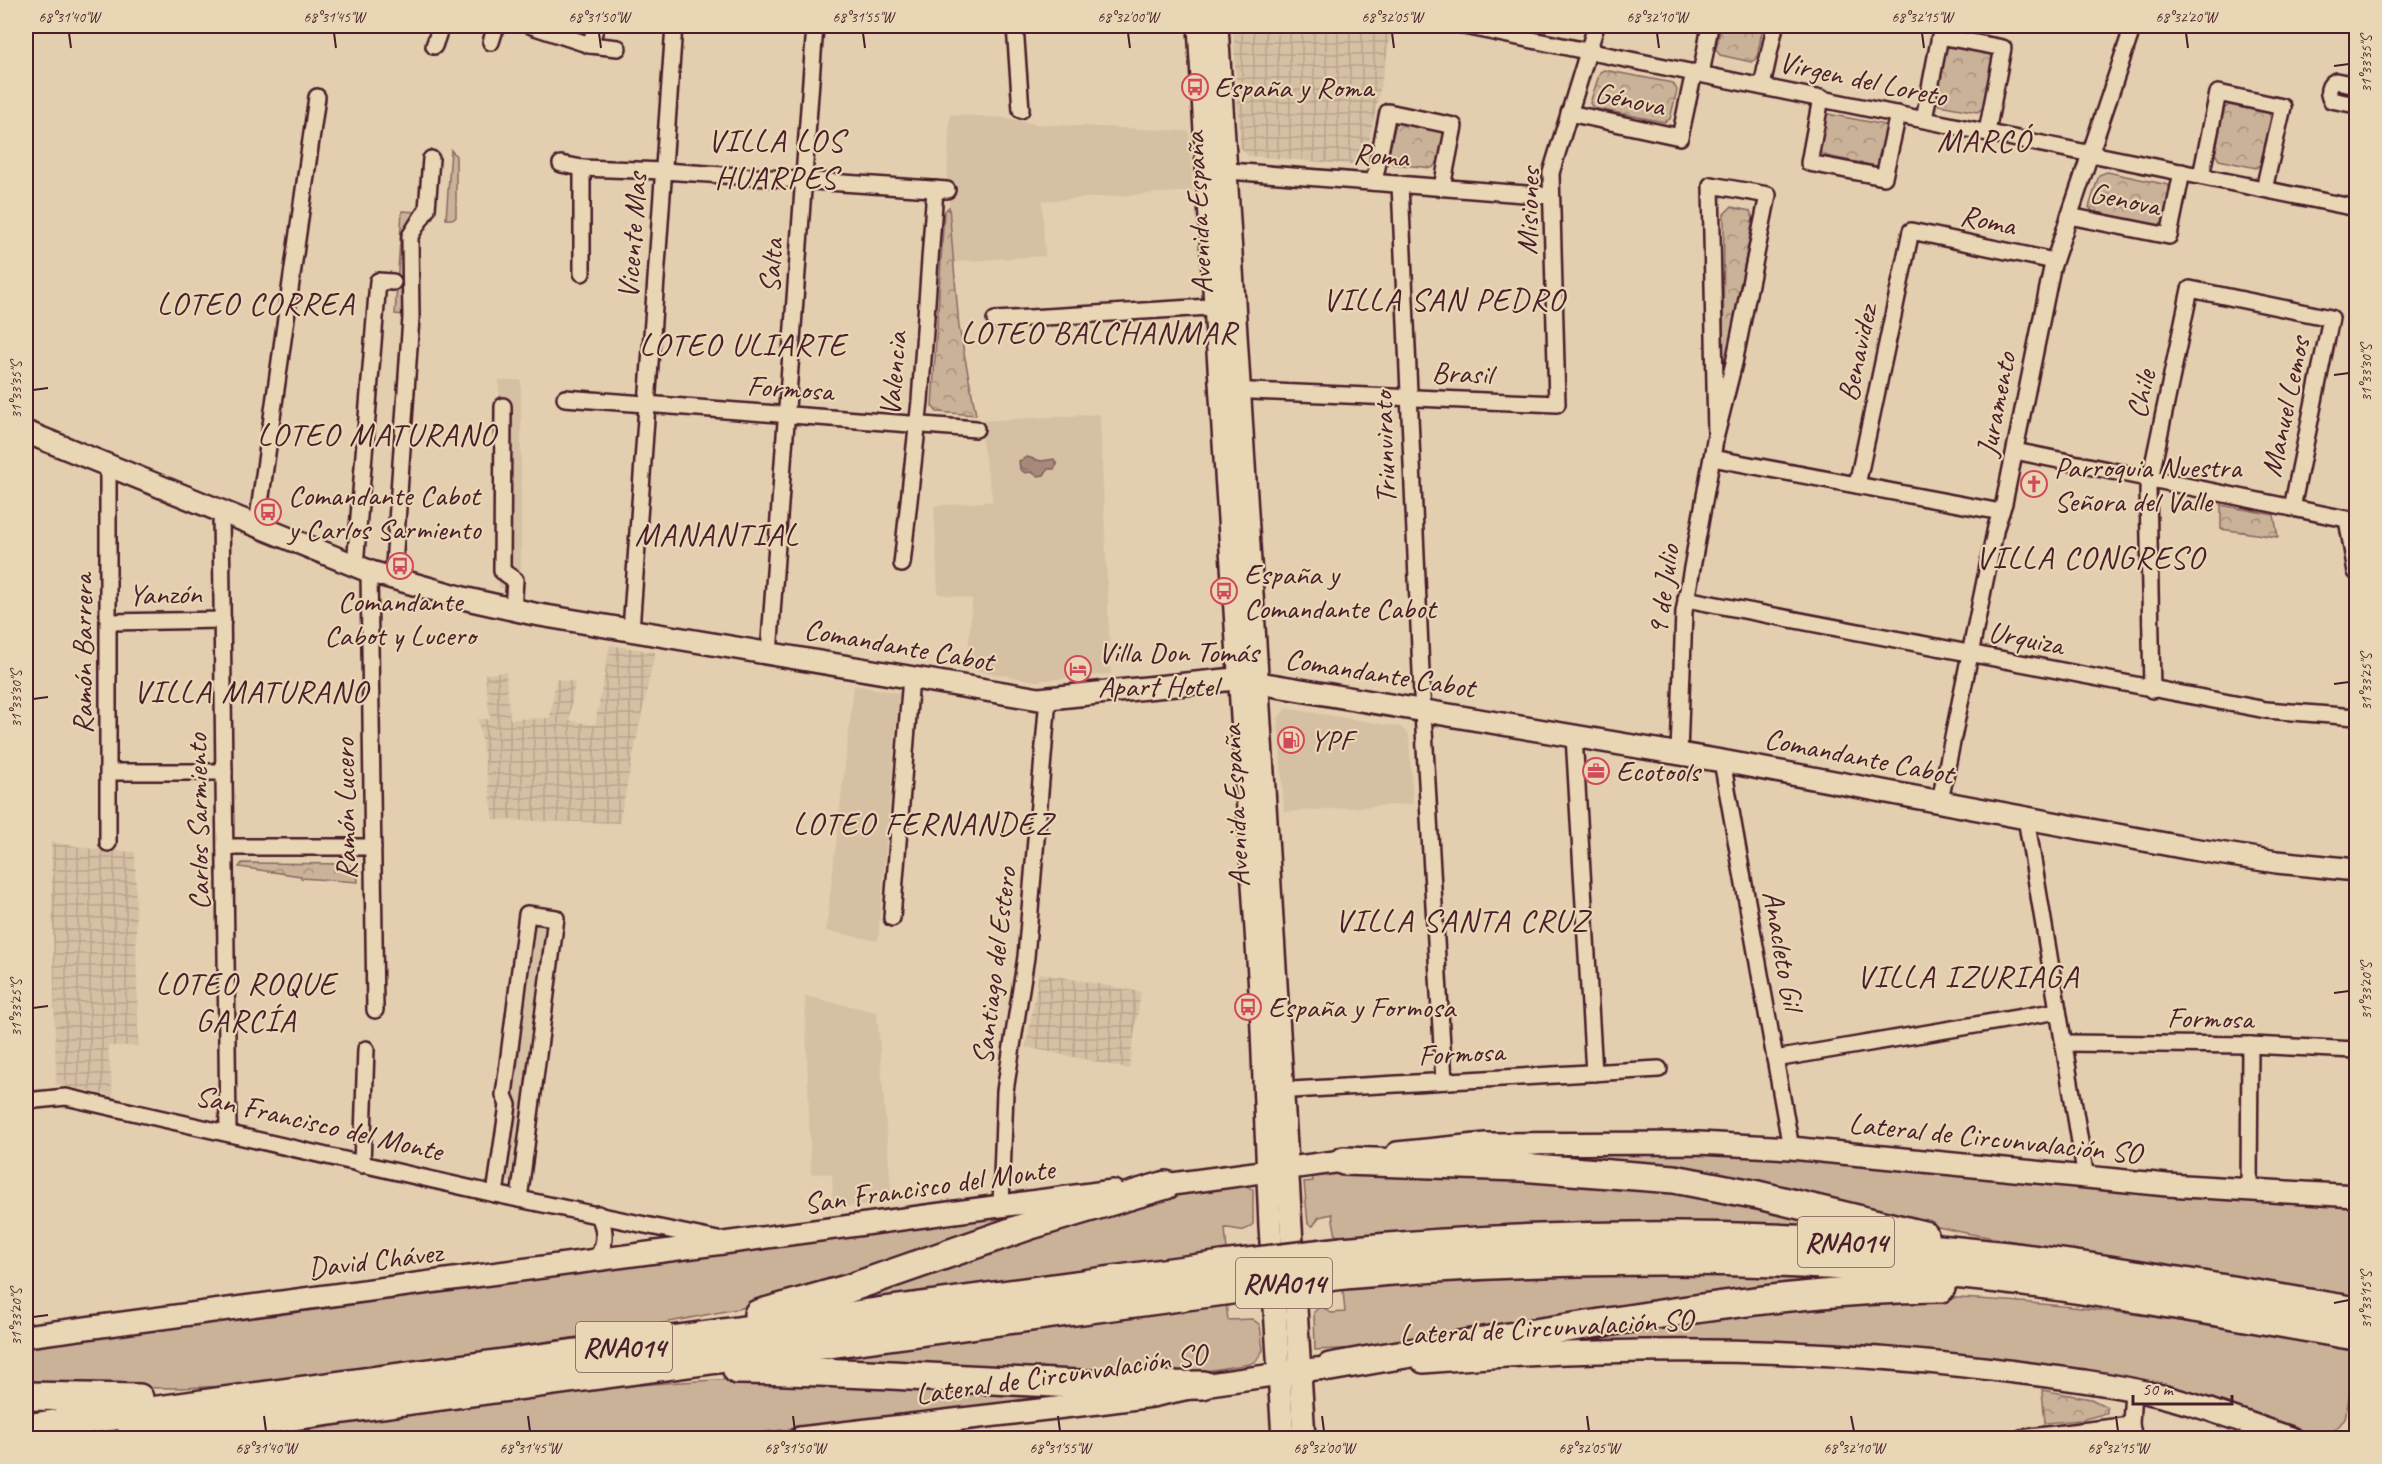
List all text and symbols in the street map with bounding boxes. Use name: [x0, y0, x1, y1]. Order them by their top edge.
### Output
text: 68°31'40"W: [39, 8, 103, 27]
text: 68°31'45"W: [304, 8, 368, 27]
text: 68°31'50"W: [569, 8, 633, 27]
text: 68°31'55"W: [833, 8, 897, 27]
text: 68°32'00"W: [1098, 8, 1162, 27]
text: 68°32'05"W: [1362, 8, 1426, 27]
text: 68°32'10"W: [1627, 8, 1691, 27]
text: 68°32'15"W: [1892, 8, 1956, 27]
text: 68°32'20"W: [2156, 8, 2220, 27]
text: 31°33'35"S: [2357, 33, 2376, 93]
street label: Virgen del Loreto: [1776, 43, 1952, 116]
place label: España y Roma: [1214, 68, 1376, 106]
bus stop icon: España y Roma: [1180, 72, 1210, 102]
street label: Génova: [1592, 73, 1670, 125]
district label: VILLA LOS HUARPES: [708, 120, 849, 198]
district label: MARCÓ: [1937, 120, 2034, 161]
street label: Avenida España: [1175, 129, 1221, 295]
street label: Roma: [1352, 134, 1412, 176]
street label: Misiones: [1507, 164, 1549, 255]
street label: Vicente Mas: [609, 169, 656, 300]
street label: Genova: [2086, 173, 2166, 225]
street label: Roma: [1957, 196, 2021, 245]
street label: Salta: [750, 236, 792, 294]
district label: VILLA SAN PEDRO: [1323, 279, 1567, 320]
district label: LOTEO CORREA: [157, 283, 356, 324]
street label: Benavidez: [1828, 298, 1886, 405]
district label: LOTEO BALCHANMAR: [961, 312, 1240, 353]
district label: LOTEO ULIARTE: [639, 324, 849, 365]
street label: Valencia: [870, 328, 916, 418]
street label: Manuel Lemos: [2252, 331, 2319, 480]
text: 31°33'30"S: [2357, 342, 2376, 402]
street label: Juramento: [1967, 348, 2025, 461]
street label: Brasil: [1431, 353, 1498, 393]
text: 31°33'35"S: [7, 359, 26, 419]
street label: Chile: [2117, 364, 2165, 422]
street label: Formosa: [746, 366, 837, 410]
street label: Triunvirato: [1363, 388, 1405, 505]
district label: LOTEO MATURANO: [257, 414, 498, 455]
place label: Parroquia Nuestra Señora del Valle: [2054, 448, 2243, 520]
church icon: Parroquia Nuestra Señora del Valle: [2019, 469, 2049, 499]
place label: Comandante Cabot y Carlos Sarmiento: [286, 476, 482, 548]
bus stop icon: Comandante Cabot y Carlos Sarmiento: [253, 497, 283, 527]
district label: MANANTIAL: [635, 514, 799, 555]
district label: VILLA CONGRESO: [1975, 537, 2206, 578]
street label: 9 de Julio: [1638, 541, 1688, 638]
bus stop icon: Comandante Cabot y Lucero: [385, 551, 415, 581]
place label: España y Comandante Cabot: [1244, 555, 1438, 627]
street label: Ramón Barrera: [63, 571, 101, 734]
street label: Yanzón: [128, 574, 203, 614]
bus stop icon: España y Comandante Cabot: [1209, 576, 1239, 606]
place label: Comandante Cabot y Lucero: [324, 582, 479, 654]
street label: Comandante Cabot: [801, 610, 1000, 681]
street label: Urquiza: [1985, 612, 2069, 664]
place label: Villa Don Tomás Apart Hotel: [1098, 633, 1261, 705]
street label: Comandante Cabot: [1283, 639, 1481, 707]
text: 31°33'25"S: [2357, 651, 2376, 711]
hotel icon: Villa Don Tomás Apart Hotel: [1063, 654, 1093, 684]
text: 31°33'30"S: [7, 668, 26, 728]
district label: VILLA MATURANO: [133, 671, 370, 712]
street label: Comandante Cabot: [1761, 719, 1960, 793]
place label: YPF: [1310, 721, 1358, 759]
street label: Avenida España: [1212, 722, 1258, 888]
fuel station icon: YPF: [1276, 725, 1306, 755]
street label: Carlos Sarmiento: [177, 732, 219, 911]
street label: Ramón Lucero: [325, 737, 365, 880]
place label: Ecotools: [1616, 752, 1702, 790]
office icon: Ecotools: [1581, 756, 1611, 786]
district label: LOTEO FERNANDEZ: [793, 803, 1056, 844]
street label: Santiago del Estero: [963, 864, 1025, 1067]
street label: Anacleto Gil: [1754, 888, 1813, 1017]
district label: VILLA SANTA CRUZ: [1335, 900, 1592, 941]
district label: VILLA IZURIAGA: [1857, 956, 2080, 997]
text: 31°33'20"S: [2357, 960, 2376, 1020]
district label: LOTEO ROQUE GARCÍA: [155, 963, 339, 1041]
text: 31°33'25"S: [7, 977, 26, 1037]
place label: España y Formosa: [1268, 988, 1457, 1026]
bus stop icon: España y Formosa: [1233, 992, 1263, 1022]
street label: Formosa: [2167, 998, 2256, 1038]
street label: Formosa: [1417, 1032, 1508, 1074]
street label: San Francisco del Monte: [192, 1076, 449, 1170]
street label: Lateral de Circunvalación SO: [1847, 1104, 2146, 1173]
street label: San Francisco del Monte: [801, 1149, 1059, 1222]
road number: RNA014: [1798, 1217, 1894, 1267]
street label: David Chávez: [306, 1233, 447, 1287]
road number: RNA014: [1236, 1258, 1332, 1308]
text: 31°33'15"S: [2357, 1269, 2376, 1329]
text: 31°33'20"S: [7, 1286, 26, 1346]
street label: Lateral de Circunvalación SO: [1398, 1300, 1697, 1354]
road number: RNA014: [576, 1322, 672, 1372]
street label: Lateral de Circunvalación SO: [913, 1334, 1212, 1413]
scale bar: [2133, 1368, 2232, 1406]
text: 50 m: [2142, 1378, 2175, 1400]
text: 68°31'40"W: [236, 1439, 300, 1458]
text: 68°31'45"W: [500, 1439, 564, 1458]
text: 68°31'50"W: [765, 1439, 829, 1458]
text: 68°31'55"W: [1030, 1439, 1094, 1458]
text: 68°32'00"W: [1294, 1439, 1358, 1458]
text: 68°32'05"W: [1559, 1439, 1623, 1458]
text: 68°32'10"W: [1824, 1439, 1888, 1458]
text: 68°32'15"W: [2088, 1439, 2152, 1458]

